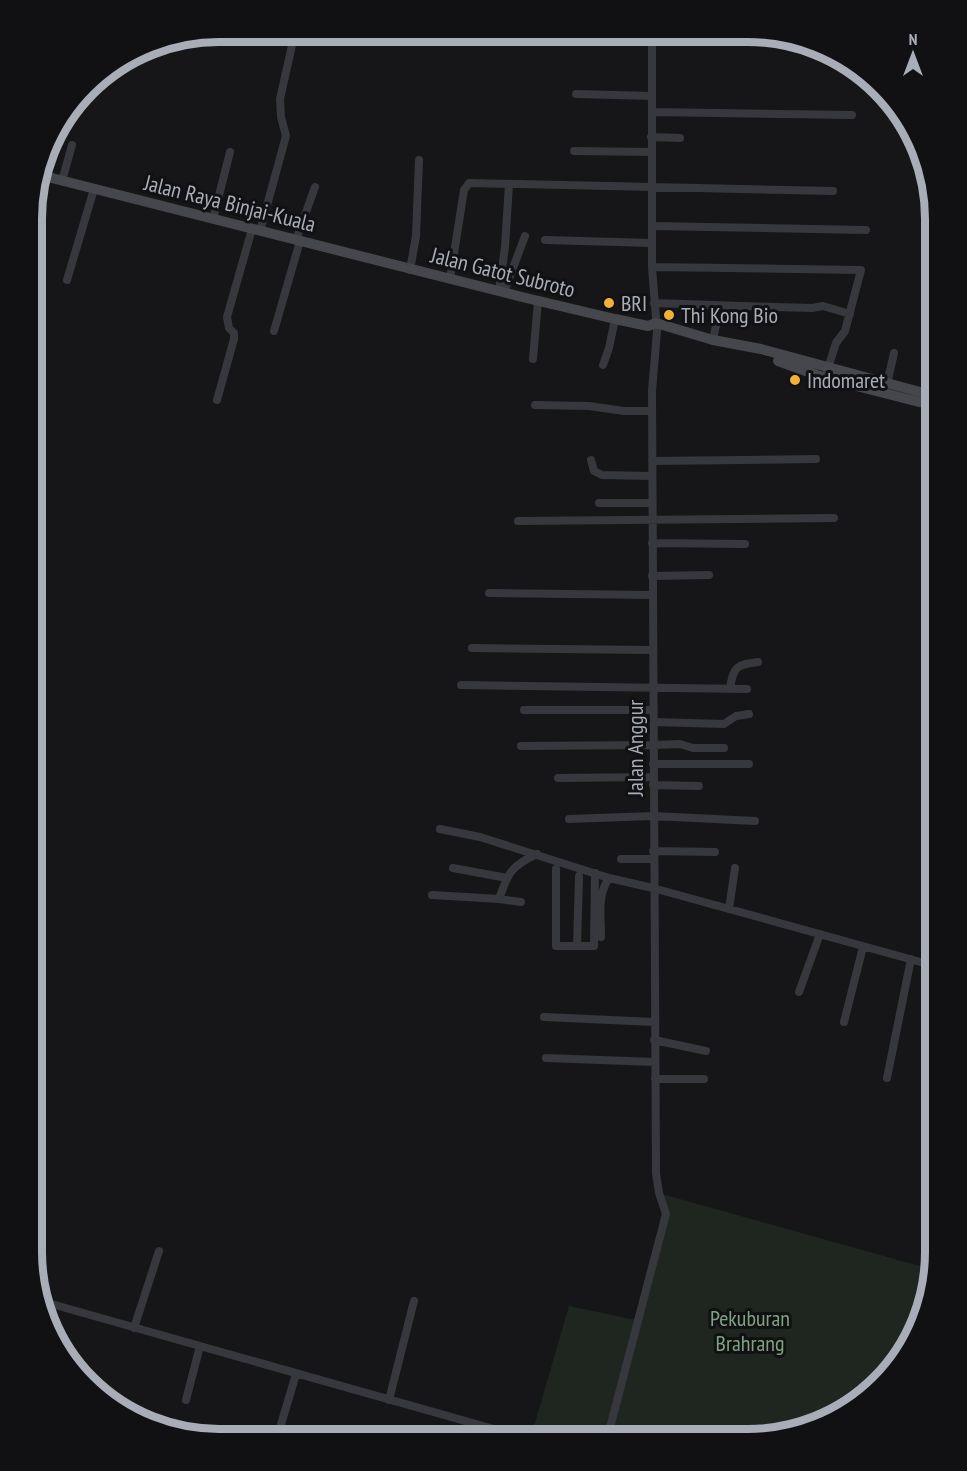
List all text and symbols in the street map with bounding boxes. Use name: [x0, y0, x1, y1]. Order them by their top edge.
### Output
north arrow: [883, 24, 943, 84]
text: N: [909, 29, 917, 49]
street label: Jalan Raya Binjai-Kuala: [140, 168, 319, 238]
street label: Jalan Gatot Subroto: [427, 240, 578, 303]
place label: BRI: [621, 289, 647, 317]
marker: BRI: [602, 296, 616, 310]
place label: Thi Kong Bio: [681, 301, 778, 329]
marker: Thi Kong Bio: [662, 308, 676, 322]
place label: Indomaret: [807, 366, 885, 394]
marker: Indomaret: [788, 373, 802, 387]
street label: Jalan Anggur: [621, 700, 649, 797]
park label: Pekuburan Brahrang: [710, 1304, 790, 1357]

